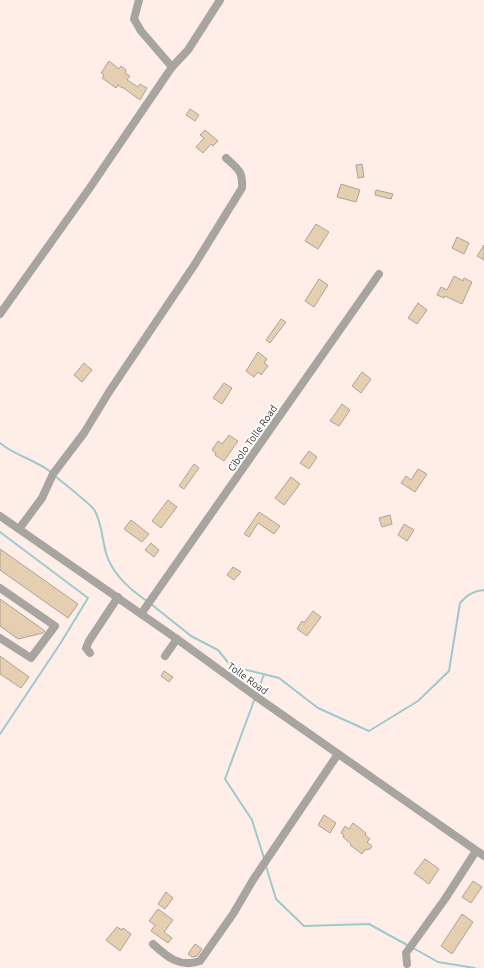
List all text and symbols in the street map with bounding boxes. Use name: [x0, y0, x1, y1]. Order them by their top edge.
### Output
street label: Cibolo Tolle Road: [226, 403, 279, 473]
street label: Tolle Road: [225, 660, 270, 697]

